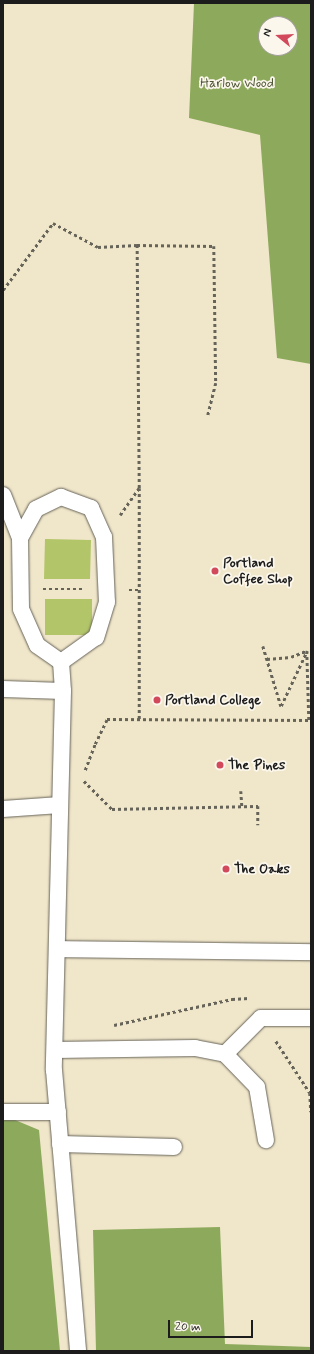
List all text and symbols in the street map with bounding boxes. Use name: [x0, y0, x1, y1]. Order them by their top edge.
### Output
north arrow: [258, 16, 298, 56]
text: N: [260, 27, 275, 38]
park label: Harlow Wood: [199, 75, 275, 91]
place label: Portland Coffee Shop: [223, 555, 293, 588]
marker: Portland Coffee Shop: [210, 566, 220, 576]
place label: Portland College: [165, 692, 261, 708]
marker: Portland College: [152, 695, 162, 705]
place label: The Pines: [228, 757, 284, 773]
marker: The Pines: [215, 760, 225, 770]
place label: The Oaks: [234, 861, 289, 877]
marker: The Oaks: [221, 864, 231, 874]
scale bar: [170, 1312, 255, 1338]
text: 20 m: [175, 1319, 201, 1335]

